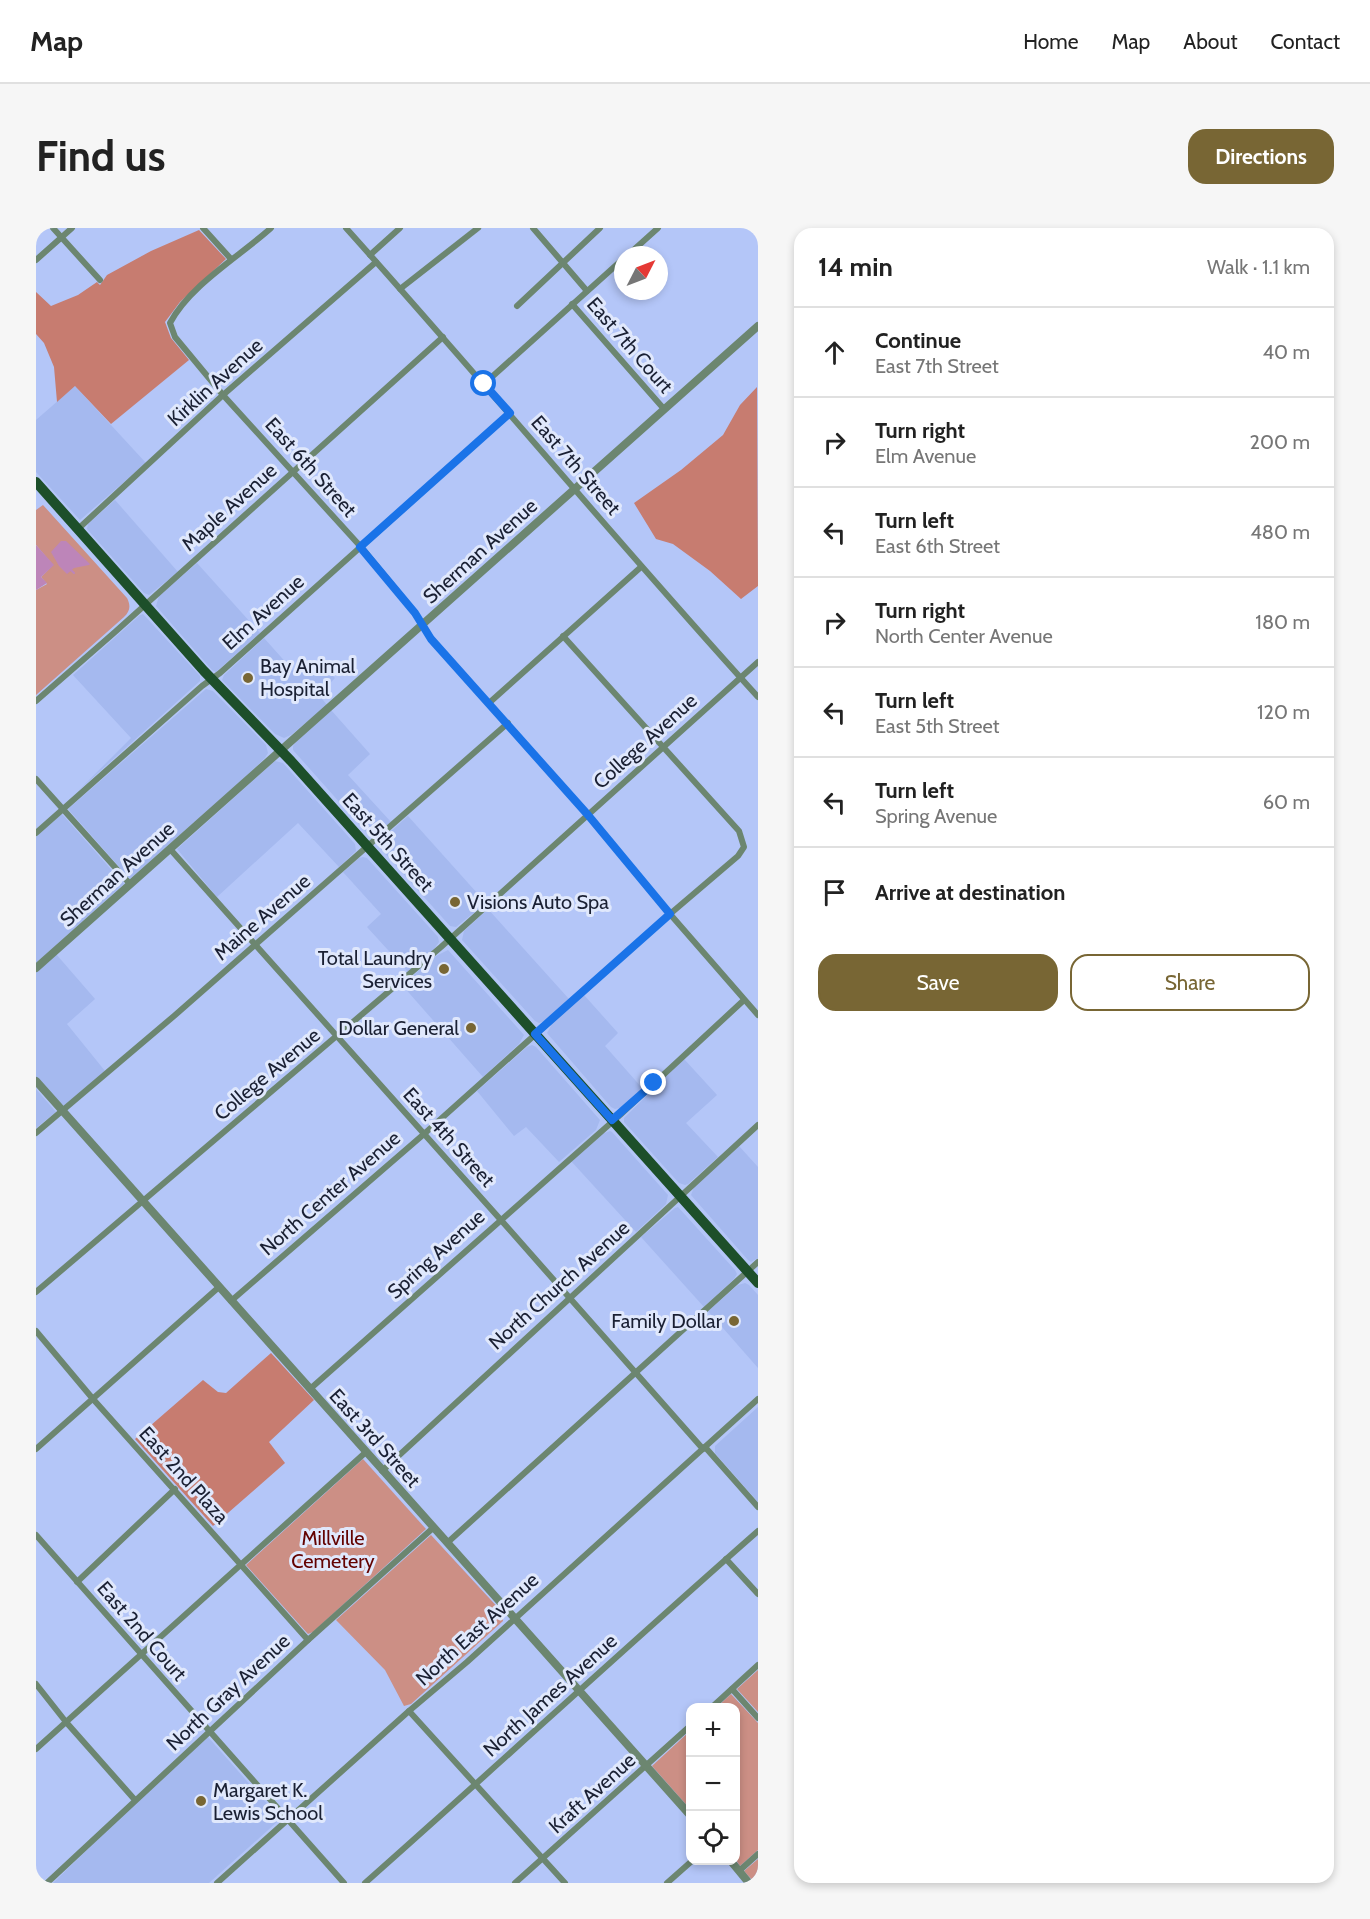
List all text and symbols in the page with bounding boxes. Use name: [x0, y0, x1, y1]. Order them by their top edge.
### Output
text: Map: [30, 24, 83, 58]
text: Home: [1023, 29, 1079, 54]
text: Map: [1112, 29, 1150, 54]
text: About: [1183, 29, 1237, 54]
text: Contact: [1270, 29, 1340, 54]
button: Directions: [1188, 129, 1334, 184]
text: Find us: [36, 130, 165, 182]
north arrow: [614, 246, 668, 300]
text: 14 min: [818, 251, 893, 283]
text: Walk · 1.1 km: [1207, 255, 1310, 279]
street label: East 7th Court: [582, 292, 678, 398]
text: Continue: [875, 327, 961, 354]
street label: Kirklin Avenue: [163, 333, 267, 431]
icon: ahead: [818, 336, 851, 369]
text: 40 m: [1262, 340, 1310, 364]
text: East 7th Street: [875, 354, 999, 378]
route start: [470, 370, 496, 396]
street label: East 7th Street: [526, 410, 626, 520]
street label: East 6th Street: [260, 413, 362, 522]
text: Turn right: [875, 417, 965, 444]
icon: right: [818, 426, 851, 459]
text: 200 m: [1250, 430, 1310, 454]
text: Elm Avenue: [875, 444, 976, 468]
street label: Maple Avenue: [177, 458, 281, 556]
street label: Sherman Avenue: [418, 494, 542, 608]
text: Turn left: [875, 507, 954, 534]
icon: left: [818, 516, 851, 549]
text: 480 m: [1250, 520, 1310, 544]
text: East 6th Street: [875, 534, 1000, 558]
street label: Elm Avenue: [217, 569, 309, 655]
text: Turn right: [875, 597, 965, 624]
icon: right: [818, 606, 851, 639]
text: 180 m: [1255, 610, 1310, 634]
text: North Center Avenue: [875, 624, 1053, 648]
place label: Bay Animal Hospital: [260, 654, 356, 701]
marker: Bay Animal Hospital: [241, 671, 255, 685]
text: Turn left: [875, 687, 954, 714]
street label: College Avenue: [588, 688, 702, 794]
icon: left: [818, 696, 851, 729]
text: 120 m: [1257, 700, 1310, 724]
text: East 5th Street: [875, 714, 1000, 738]
text: Turn left: [875, 777, 954, 804]
icon: left: [818, 786, 851, 819]
street label: East 5th Street: [337, 788, 439, 896]
text: 60 m: [1263, 790, 1310, 814]
text: Spring Avenue: [875, 804, 997, 828]
street label: Sherman Avenue: [55, 817, 179, 931]
street label: Maine Avenue: [209, 869, 315, 965]
icon: arrive: [818, 876, 851, 909]
text: Arrive at destination: [875, 879, 1065, 906]
place label: Visions Auto Spa: [467, 890, 609, 914]
marker: Visions Auto Spa: [448, 895, 462, 909]
place label: Total Laundry Services: [318, 946, 432, 993]
button: Save: [818, 954, 1058, 1011]
button: Share: [1070, 954, 1310, 1011]
marker: Total Laundry Services: [437, 962, 451, 976]
place label: Dollar General: [338, 1016, 459, 1040]
marker: Dollar General: [464, 1021, 478, 1035]
street label: College Avenue: [209, 1023, 325, 1125]
route end: [640, 1069, 666, 1095]
street label: East 4th Street: [398, 1082, 500, 1192]
street label: North Center Avenue: [255, 1126, 405, 1260]
street label: Spring Avenue: [383, 1204, 489, 1304]
street label: North Church Avenue: [484, 1216, 634, 1354]
place label: Family Dollar: [611, 1309, 723, 1333]
marker: Family Dollar: [727, 1314, 741, 1328]
street label: East 3rd Street: [325, 1384, 426, 1492]
street label: East 2nd Plaza: [134, 1422, 234, 1529]
park label: Millville Cemetery: [291, 1526, 375, 1573]
street label: North East Avenue: [411, 1568, 543, 1690]
street label: East 2nd Court: [92, 1576, 192, 1686]
street label: North Gray Avenue: [161, 1629, 295, 1755]
street label: North James Avenue: [478, 1629, 622, 1761]
map controls: [686, 1703, 740, 1865]
button: +: [686, 1703, 740, 1757]
street label: Kraft Avenue: [544, 1748, 640, 1838]
button: −: [686, 1757, 740, 1811]
place label: Margaret K. Lewis School: [213, 1778, 323, 1825]
marker: Margaret K. Lewis School: [194, 1794, 208, 1808]
button: locate: [686, 1811, 740, 1865]

